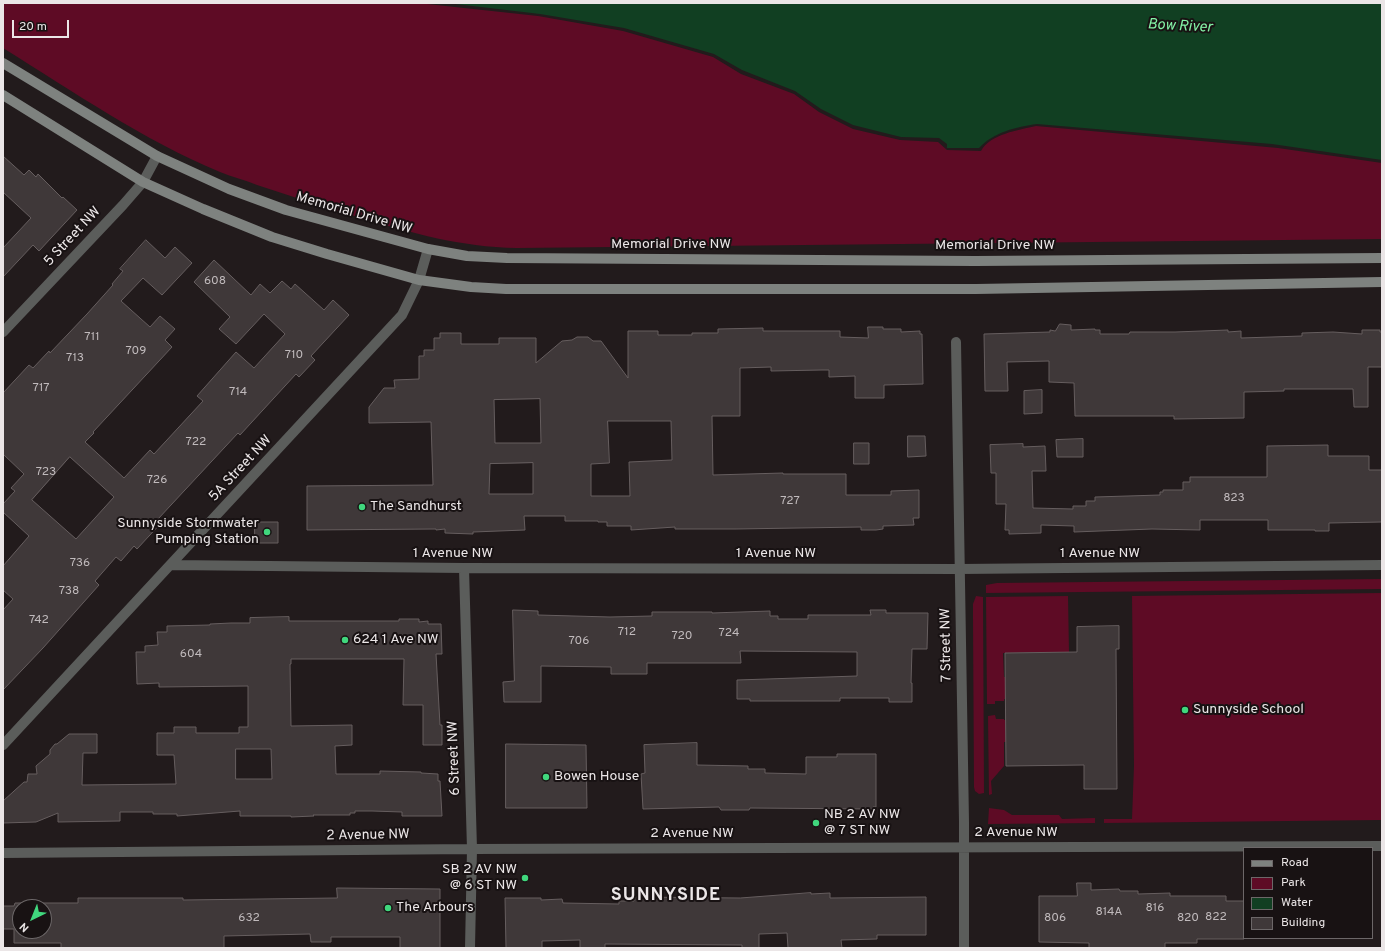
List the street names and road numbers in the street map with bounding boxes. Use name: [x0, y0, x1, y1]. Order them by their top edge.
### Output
street label: Memorial Drive NW: [294, 189, 414, 239]
street label: 5 Street NW: [41, 204, 105, 270]
street label: Memorial Drive NW: [611, 237, 731, 253]
street label: Memorial Drive NW: [935, 238, 1055, 254]
street label: 5A Street NW: [206, 432, 276, 506]
street label: 1 Avenue NW: [413, 546, 493, 562]
street label: 1 Avenue NW: [736, 546, 816, 562]
street label: 1 Avenue NW: [1060, 546, 1140, 562]
street label: 7 Street NW: [938, 608, 956, 682]
street label: 6 Street NW: [445, 720, 465, 796]
street label: 2 Avenue NW: [974, 825, 1058, 841]
street label: 2 Avenue NW: [650, 826, 734, 842]
street label: 2 Avenue NW: [326, 827, 410, 845]

